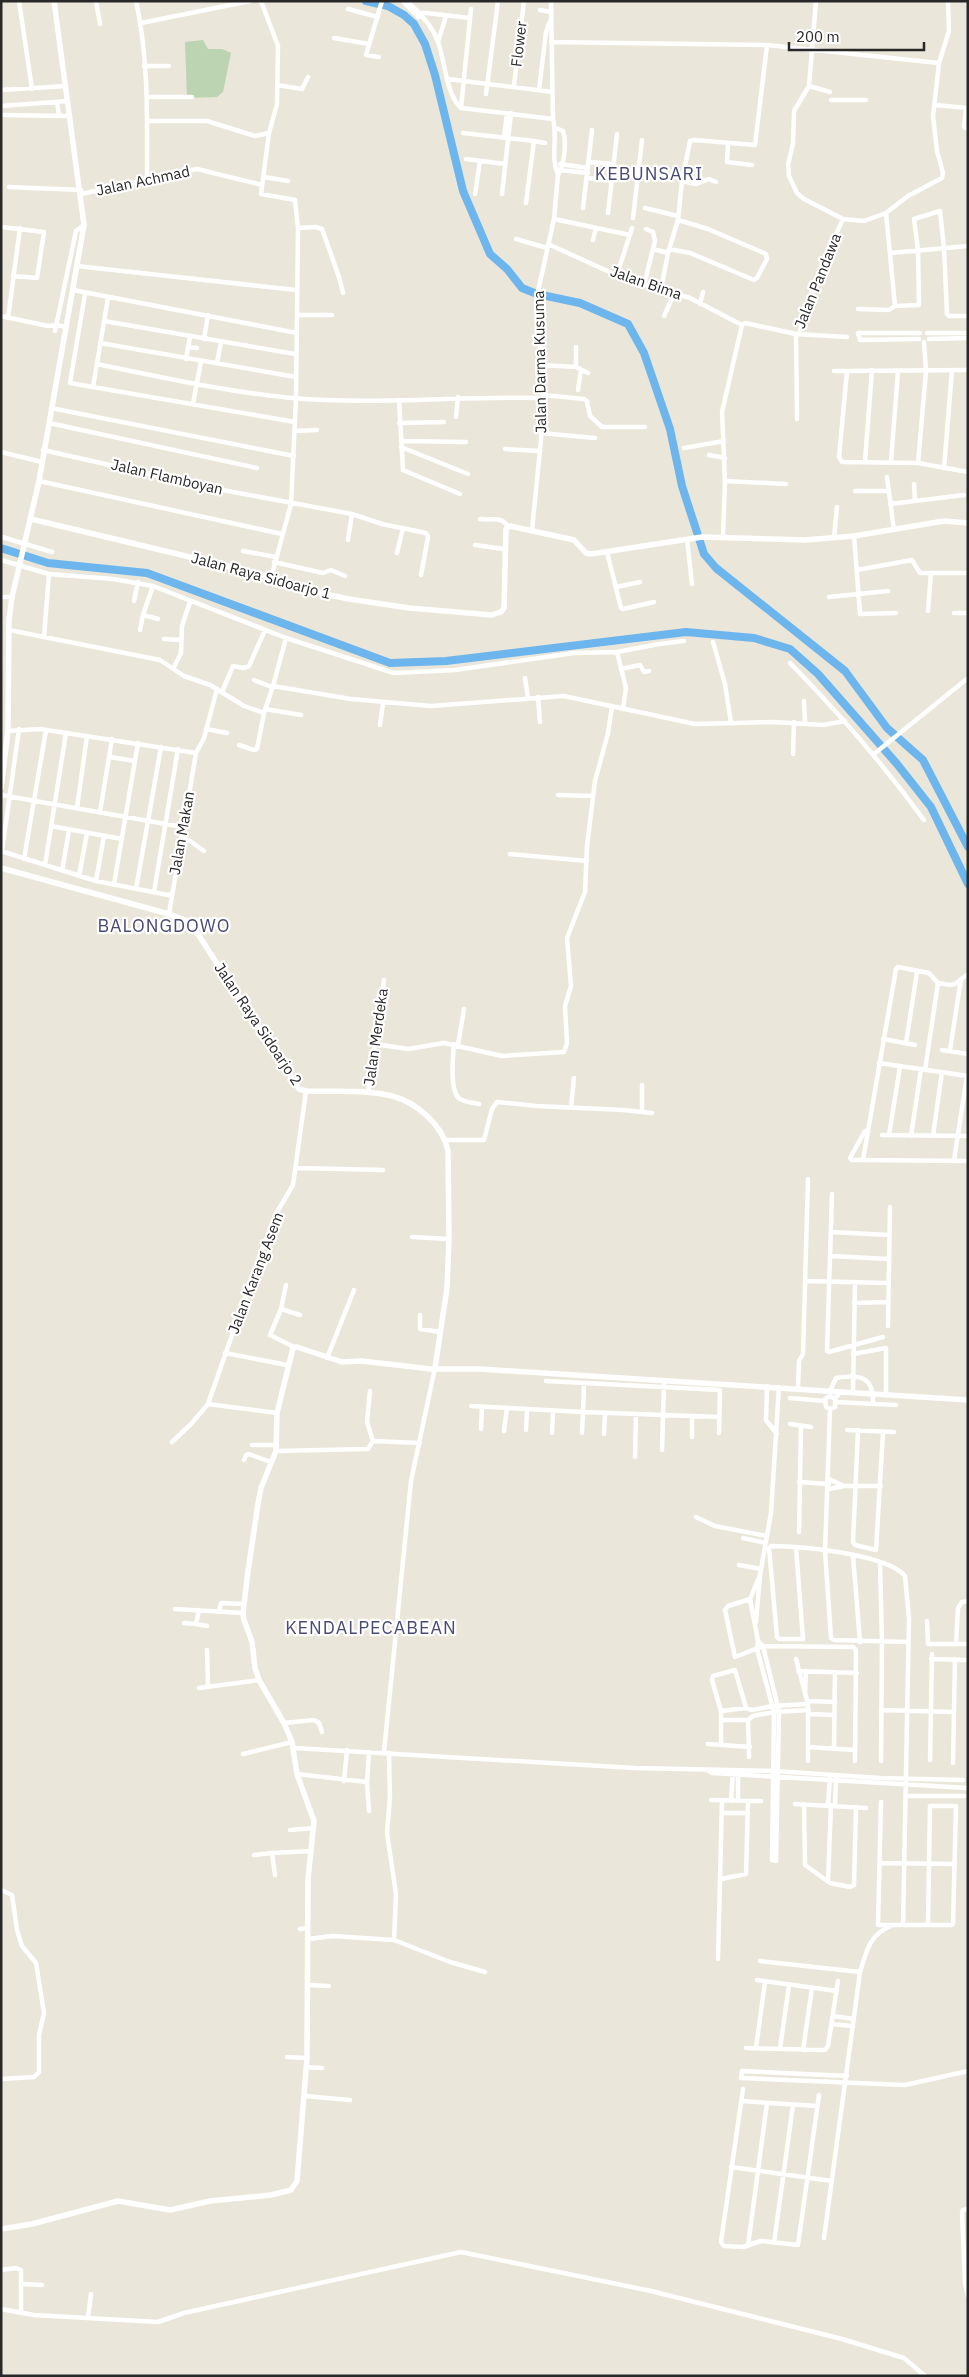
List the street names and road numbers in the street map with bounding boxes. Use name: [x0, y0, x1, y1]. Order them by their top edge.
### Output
street label: Flower: [506, 19, 531, 68]
street label: Jalan Achmad: [94, 161, 191, 200]
street label: Jalan Pandawa: [790, 230, 845, 331]
street label: Jalan Bima: [608, 261, 684, 304]
street label: Jalan Darma Kusuma: [529, 290, 550, 434]
street label: Jalan Flamboyan: [109, 454, 225, 499]
street label: Jalan Raya Sidoarjo 1: [189, 548, 333, 603]
street label: Jalan Makan: [165, 790, 198, 876]
street label: Jalan Raya Sidoarjo 2: [210, 959, 306, 1089]
street label: Jalan Merdeka: [359, 987, 392, 1087]
street label: Jalan Karang Asem: [224, 1209, 287, 1336]

